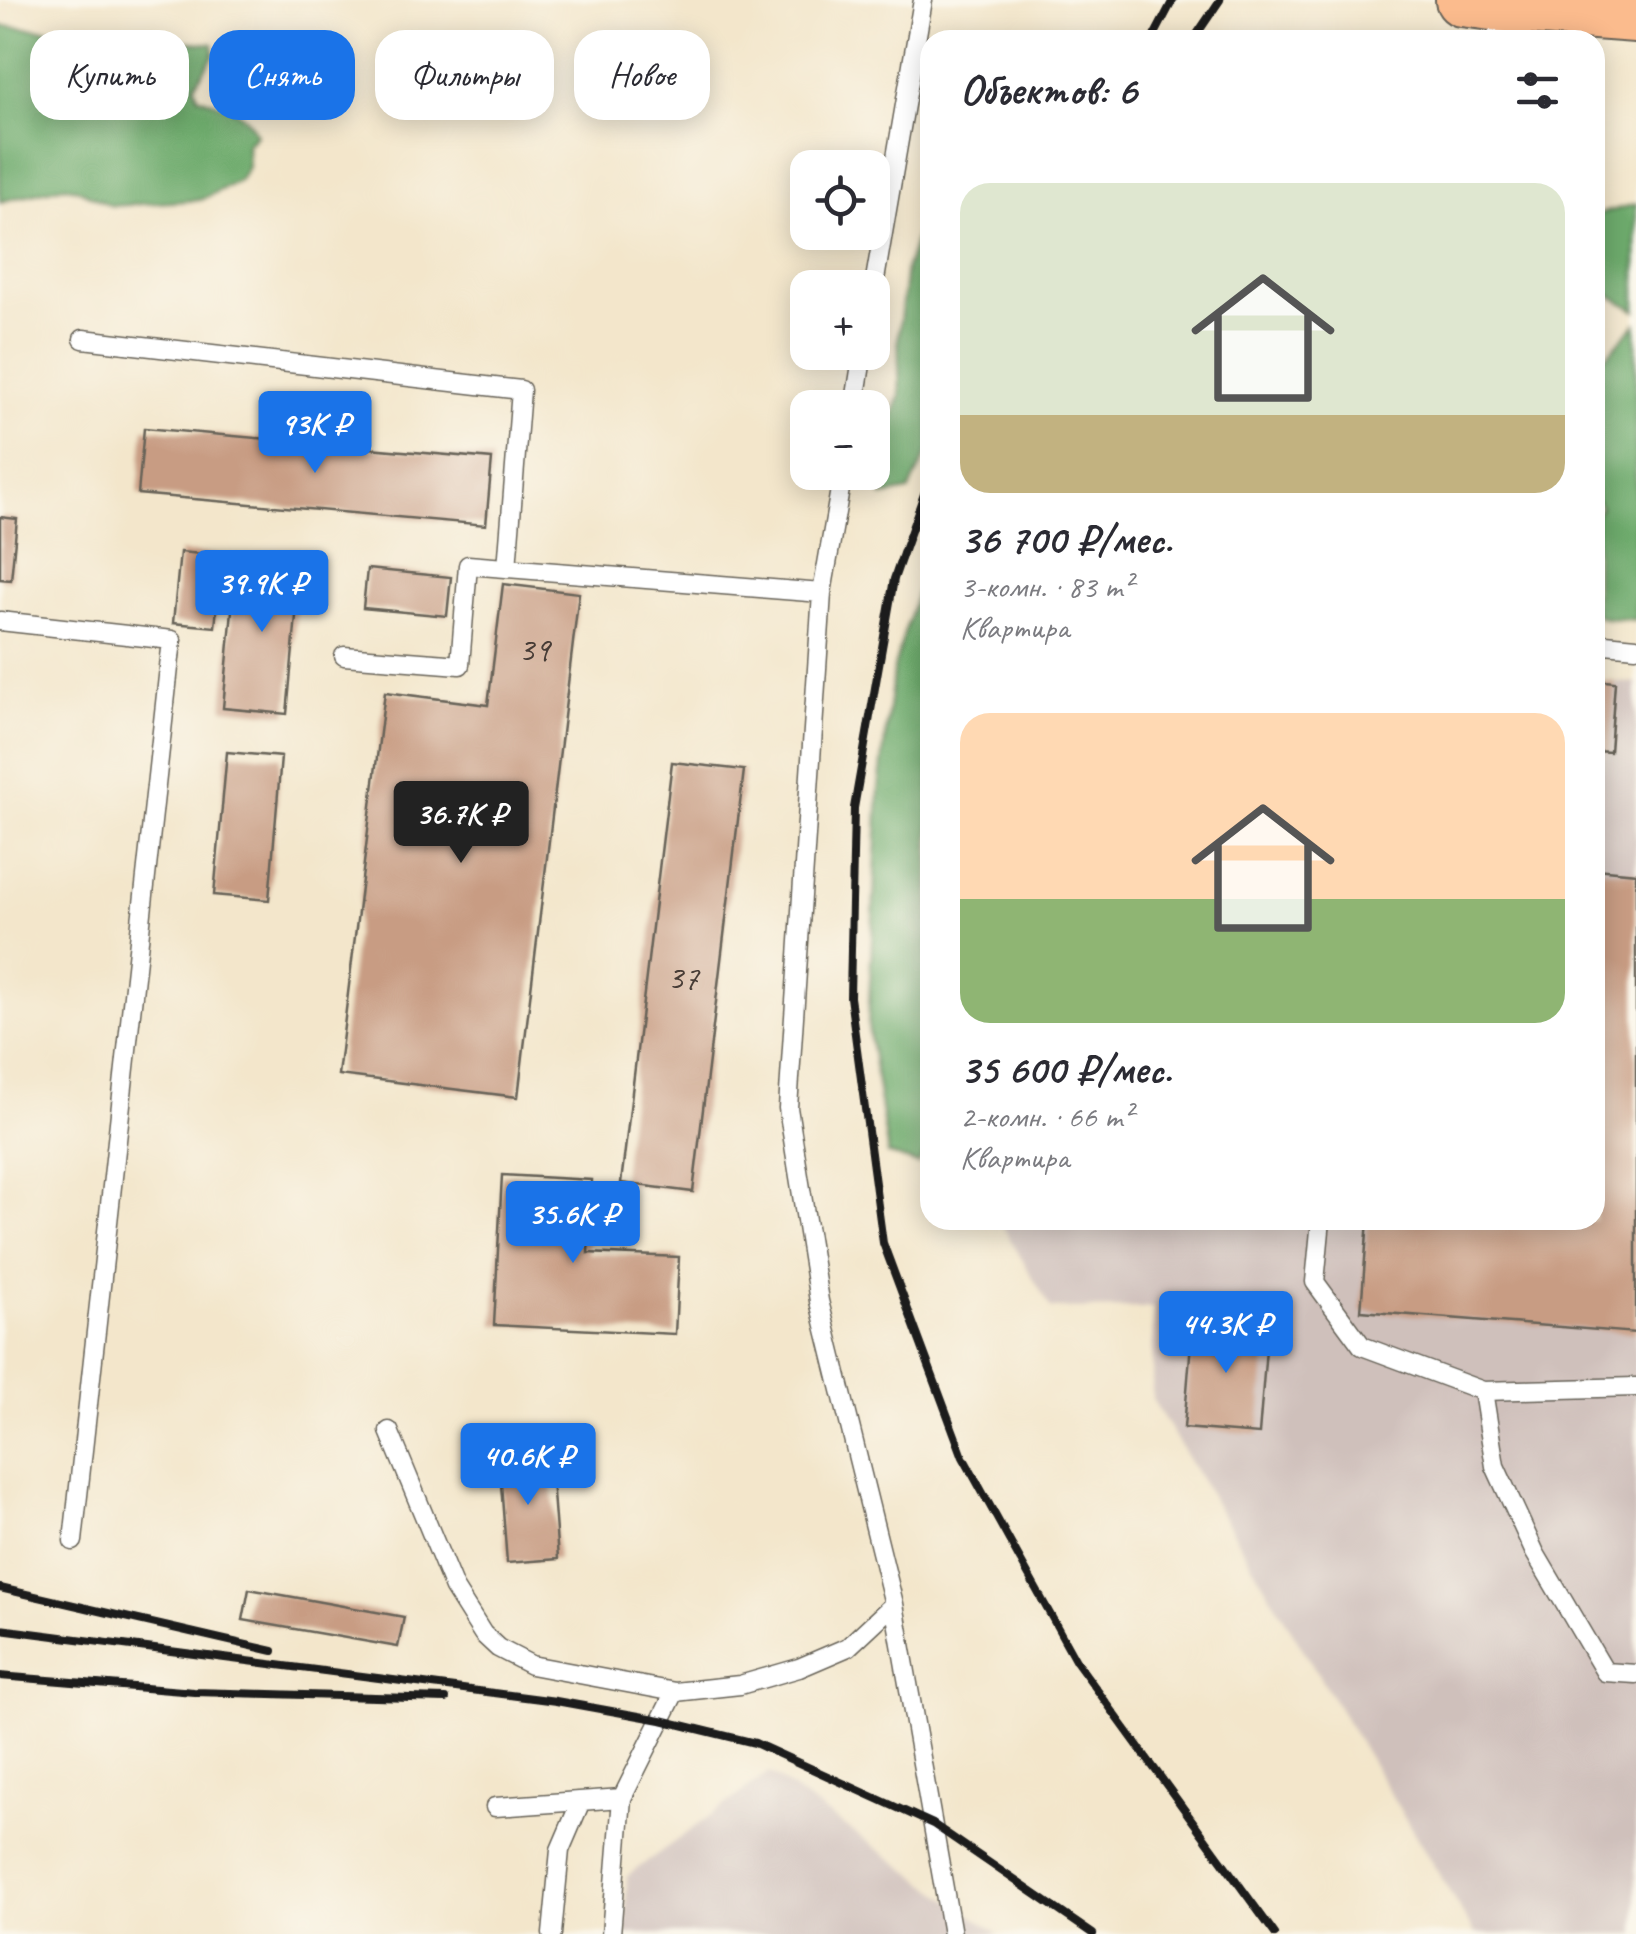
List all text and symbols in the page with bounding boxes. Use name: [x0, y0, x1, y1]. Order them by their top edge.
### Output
chip: Купить: [30, 30, 189, 120]
chip: Снять: [209, 30, 355, 120]
chip: Фильтры: [375, 30, 554, 120]
chip: Новое: [574, 30, 710, 120]
icon: filters: [1510, 63, 1565, 118]
text: Объектов: 6: [960, 64, 1137, 117]
map controls: [790, 150, 890, 490]
button: locate: [790, 150, 890, 250]
icon: home: [1173, 248, 1353, 428]
button: +: [790, 270, 890, 370]
button: −: [790, 390, 890, 490]
pin: 93K ₽: [245, 391, 385, 476]
text: 93K ₽: [281, 403, 349, 444]
text: 36 700 ₽/мес.: [960, 513, 1172, 566]
pin: 39.9K ₽: [170, 550, 354, 635]
text: 39.9K ₽: [217, 562, 307, 603]
text: 3-комн. · 83 m²: [960, 566, 1132, 607]
text: Квартира: [960, 607, 1069, 648]
house number: 39: [518, 627, 553, 672]
icon: home: [1173, 778, 1353, 958]
pin: 36.7K ₽: [369, 781, 553, 866]
text: 36.7K ₽: [416, 793, 506, 834]
house number: 37: [667, 955, 701, 1000]
text: 35 600 ₽/мес.: [960, 1043, 1172, 1096]
text: 2-комн. · 66 m²: [960, 1096, 1132, 1137]
text: Квартира: [960, 1137, 1069, 1178]
pin: 35.6K ₽: [481, 1181, 665, 1266]
text: 35.6K ₽: [528, 1193, 618, 1234]
pin: 44.3K ₽: [1134, 1291, 1318, 1376]
text: 44.3K ₽: [1181, 1303, 1271, 1344]
pin: 40.6K ₽: [436, 1423, 620, 1508]
text: 40.6K ₽: [483, 1435, 573, 1476]

